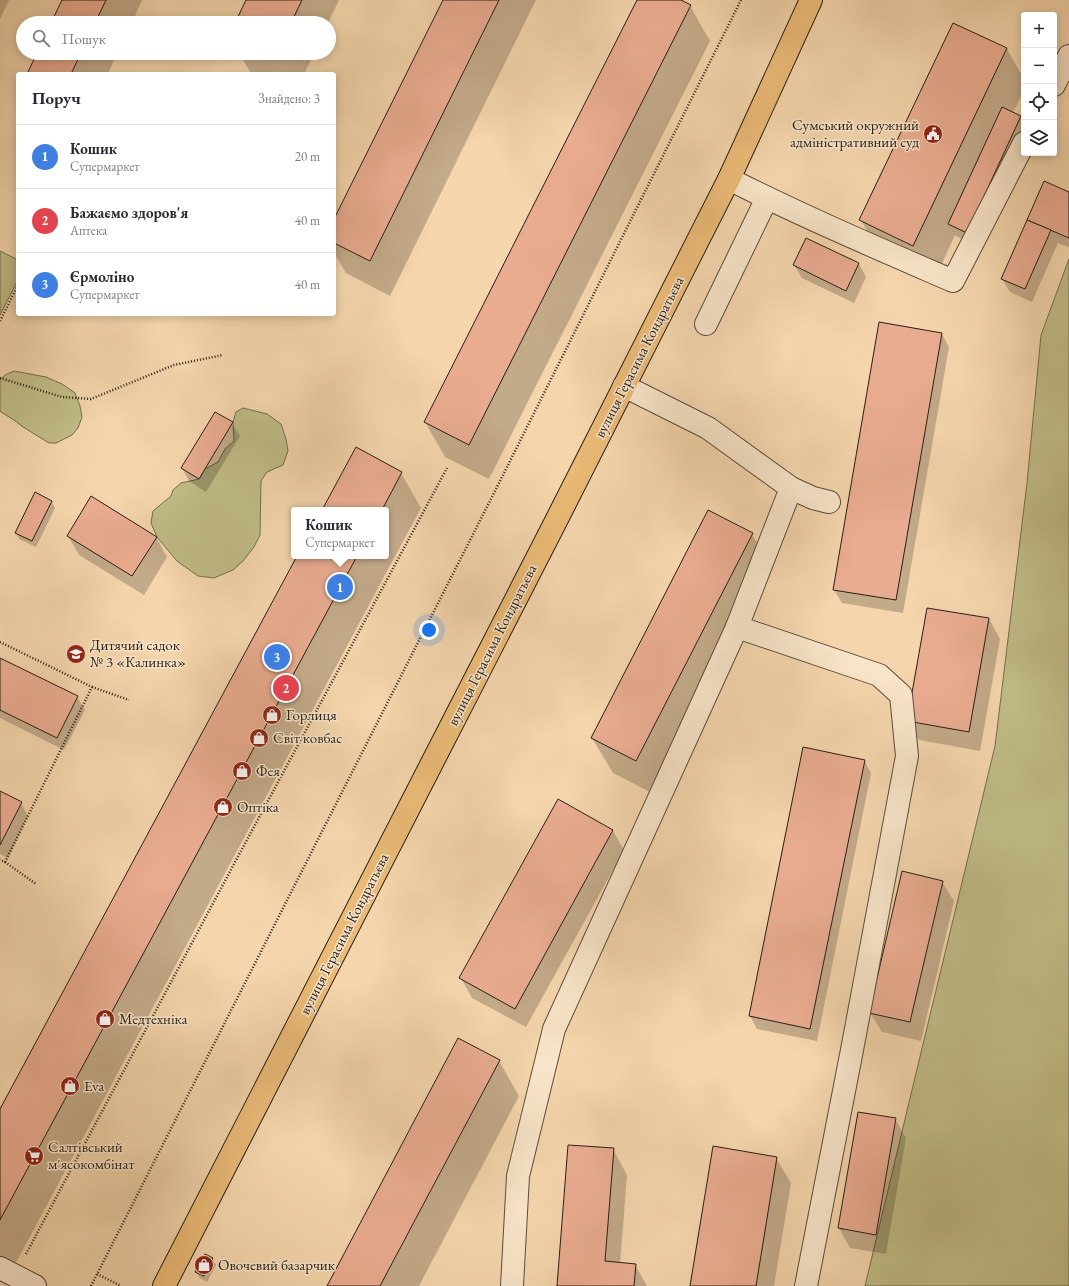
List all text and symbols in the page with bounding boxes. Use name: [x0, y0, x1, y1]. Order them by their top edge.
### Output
map controls: [1021, 12, 1057, 156]
button: +: [1021, 12, 1057, 48]
search box: [16, 16, 336, 60]
icon: search: [30, 27, 52, 49]
text: Пошук: [62, 29, 106, 48]
button: −: [1021, 48, 1057, 84]
button: locate: [1021, 84, 1057, 120]
text: Поруч: [32, 87, 81, 109]
text: Знайдено: 3: [258, 90, 320, 107]
place label: Сумський окружний адміністративний суд: [790, 115, 919, 151]
button: layers: [1021, 120, 1057, 156]
public building icon: Сумський окружний адміністративний суд: [922, 123, 944, 145]
text: Кошик: [70, 139, 117, 158]
text: 1: [42, 148, 48, 165]
text: 20 m: [295, 148, 320, 165]
text: Супермаркет: [70, 158, 140, 175]
text: Бажаємо здоров'я: [70, 203, 188, 222]
text: 2: [42, 212, 48, 229]
text: 40 m: [295, 212, 320, 229]
text: Аптека: [70, 222, 107, 239]
text: Єрмоліно: [70, 267, 134, 286]
street label: вулиця Герасима Кондратьєва: [590, 273, 688, 441]
text: 3: [42, 276, 48, 293]
text: 40 m: [295, 276, 320, 293]
text: Супермаркет: [70, 286, 140, 303]
popup: [291, 507, 389, 559]
text: Кошик: [305, 515, 352, 534]
text: Супермаркет: [305, 534, 375, 551]
street label: вулиця Герасима Кондратьєва: [443, 561, 541, 729]
pin: 1: [327, 572, 353, 602]
your location: [419, 620, 439, 640]
place label: Дитячий садок № 3 «Калинка»: [90, 635, 186, 671]
pin: 3: [264, 642, 290, 672]
school or university icon: Дитячий садок № 3 «Калинка»: [65, 643, 87, 665]
pin: 2: [273, 673, 299, 703]
shop icon: Горлиця: [261, 704, 283, 726]
place label: Горлиця: [286, 705, 337, 724]
shop icon: Світ ковбас: [248, 727, 270, 749]
place label: Світ ковбас: [273, 728, 342, 747]
shop icon: Фея: [231, 760, 253, 782]
place label: Фея: [256, 761, 280, 780]
shop icon: Оптіка: [212, 796, 234, 818]
place label: Оптіка: [237, 797, 279, 816]
street label: вулиця Герасима Кондратьєва: [295, 850, 393, 1018]
shop icon: Медтехніка: [94, 1008, 116, 1030]
place label: Медтехніка: [119, 1009, 188, 1028]
shop icon: Eva: [59, 1075, 81, 1097]
place label: Eva: [84, 1076, 104, 1095]
place label: Салтівський м'ясокомбінат: [48, 1137, 135, 1173]
supermarket icon: Салтівський м'ясокомбінат: [23, 1145, 45, 1167]
shop icon: Овочевий базарчик: [193, 1254, 215, 1276]
place label: Овочевий базарчик: [218, 1255, 335, 1274]

